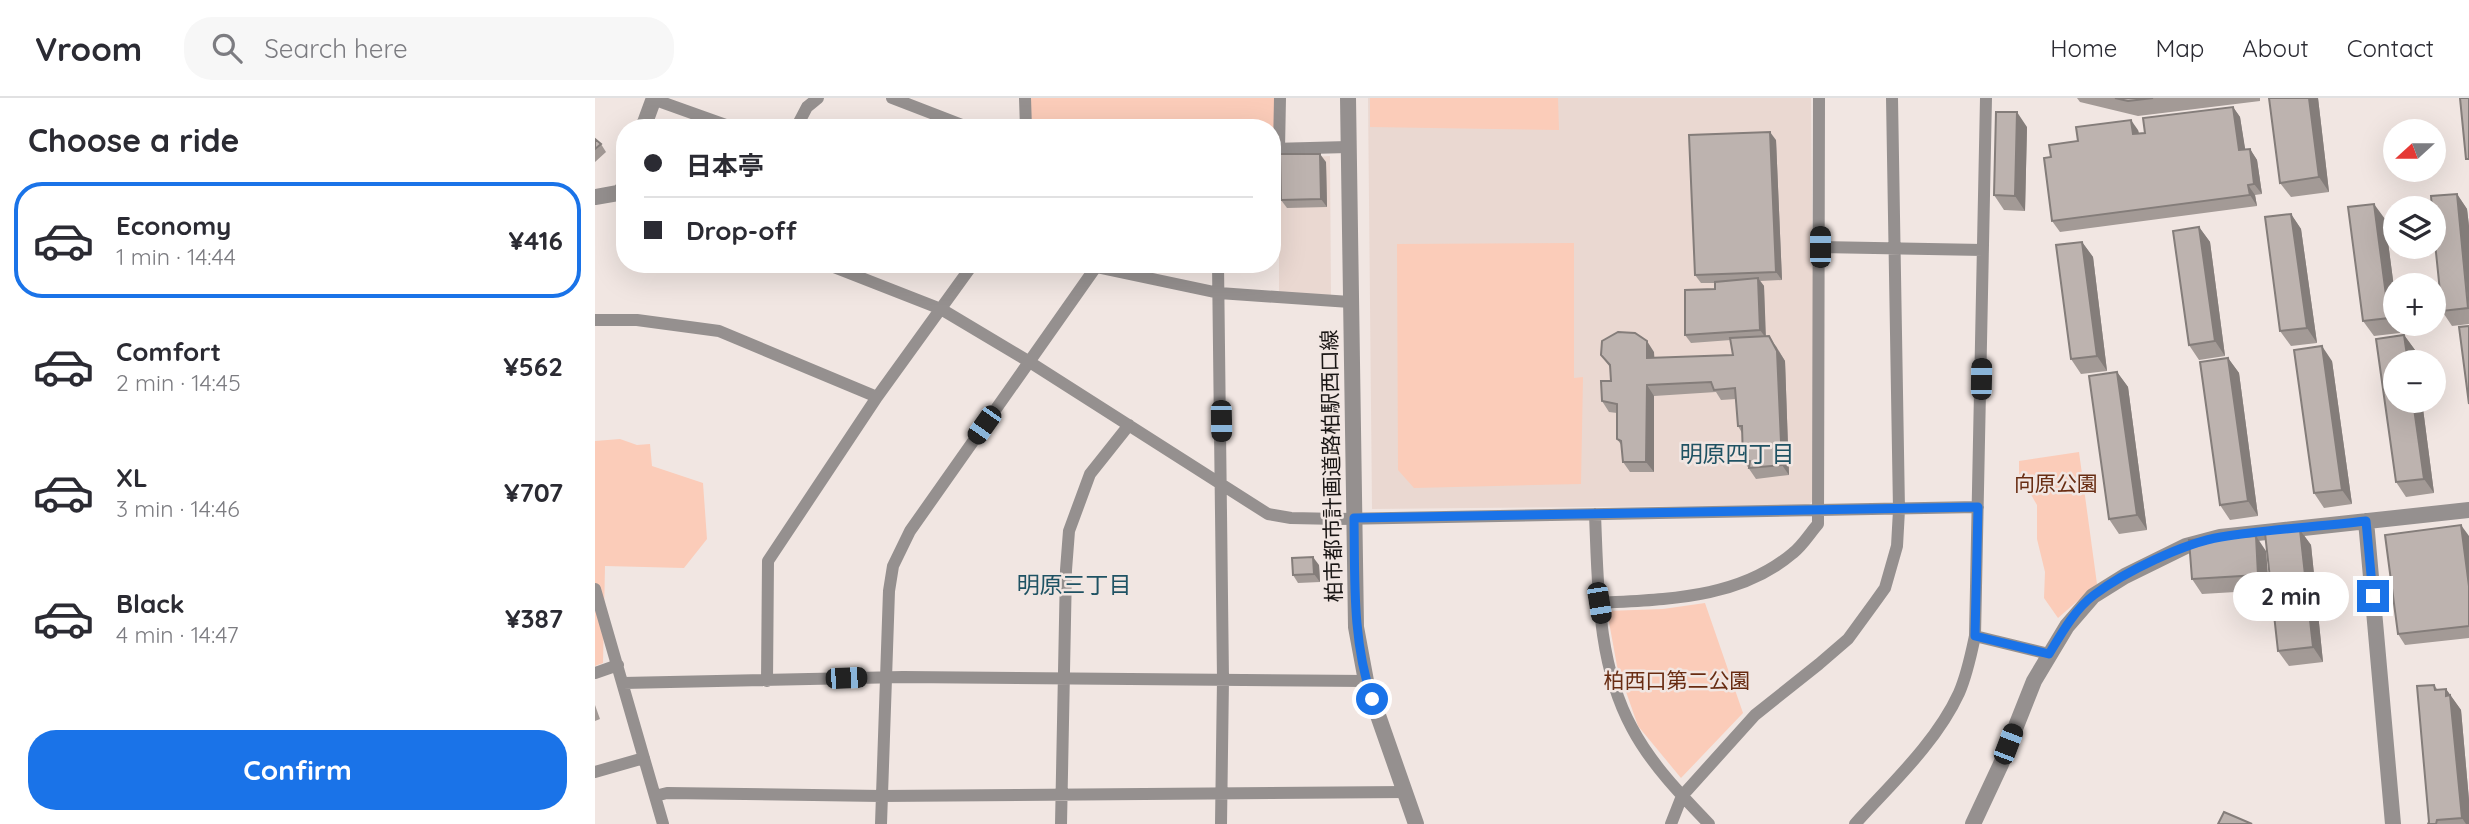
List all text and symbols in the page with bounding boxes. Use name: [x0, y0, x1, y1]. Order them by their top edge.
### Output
search box: [184, 17, 674, 80]
text: Vroom: [35, 28, 142, 69]
icon: search: [208, 29, 246, 67]
text: Search here: [264, 32, 408, 65]
text: Home: [2050, 33, 2117, 63]
text: Map: [2155, 33, 2204, 63]
text: About: [2242, 33, 2309, 63]
text: Contact: [2347, 33, 2434, 63]
north arrow: [2383, 119, 2447, 182]
map controls: [2383, 119, 2446, 413]
text: Choose a ride: [28, 120, 240, 160]
text: 日本亭: [686, 149, 764, 182]
button: layers: [2383, 196, 2446, 259]
icon: car: [32, 209, 95, 272]
text: Economy: [116, 209, 231, 242]
text: Drop-off: [686, 214, 797, 247]
text: ¥416: [509, 224, 563, 257]
car: [1810, 226, 1831, 268]
text: 1 min · 14:44: [116, 242, 236, 271]
button: +: [2383, 273, 2446, 336]
street label: 柏市都市計画道路柏駅西口線: [1316, 329, 1346, 603]
icon: car: [32, 335, 95, 398]
text: Comfort: [116, 335, 221, 368]
text: ¥562: [503, 350, 563, 383]
button: −: [2383, 350, 2446, 413]
car: [1971, 358, 1992, 400]
text: 2 min · 14:45: [116, 368, 241, 397]
car: [1211, 400, 1232, 442]
car: [964, 402, 1005, 448]
district label: 明原四丁目: [1680, 439, 1795, 468]
icon: car: [32, 461, 95, 524]
text: XL: [116, 461, 148, 494]
park label: 向原公園: [2014, 470, 2098, 496]
text: ¥707: [504, 476, 563, 509]
text: 3 min · 14:46: [116, 494, 240, 523]
district label: 明原三丁目: [1017, 570, 1132, 599]
callout: 2 min: [2233, 572, 2349, 620]
route end: [2357, 580, 2389, 612]
car: [1586, 581, 1613, 625]
text: 2 min: [2261, 582, 2321, 611]
icon: car: [32, 587, 95, 650]
text: Black: [116, 587, 185, 620]
text: ¥387: [505, 602, 563, 635]
text: 4 min · 14:47: [116, 620, 238, 649]
car: [825, 667, 868, 689]
park label: 柏西口第二公園: [1604, 667, 1751, 693]
route start: [1356, 683, 1388, 715]
car: [1991, 721, 2026, 767]
button: Confirm: [28, 730, 567, 810]

